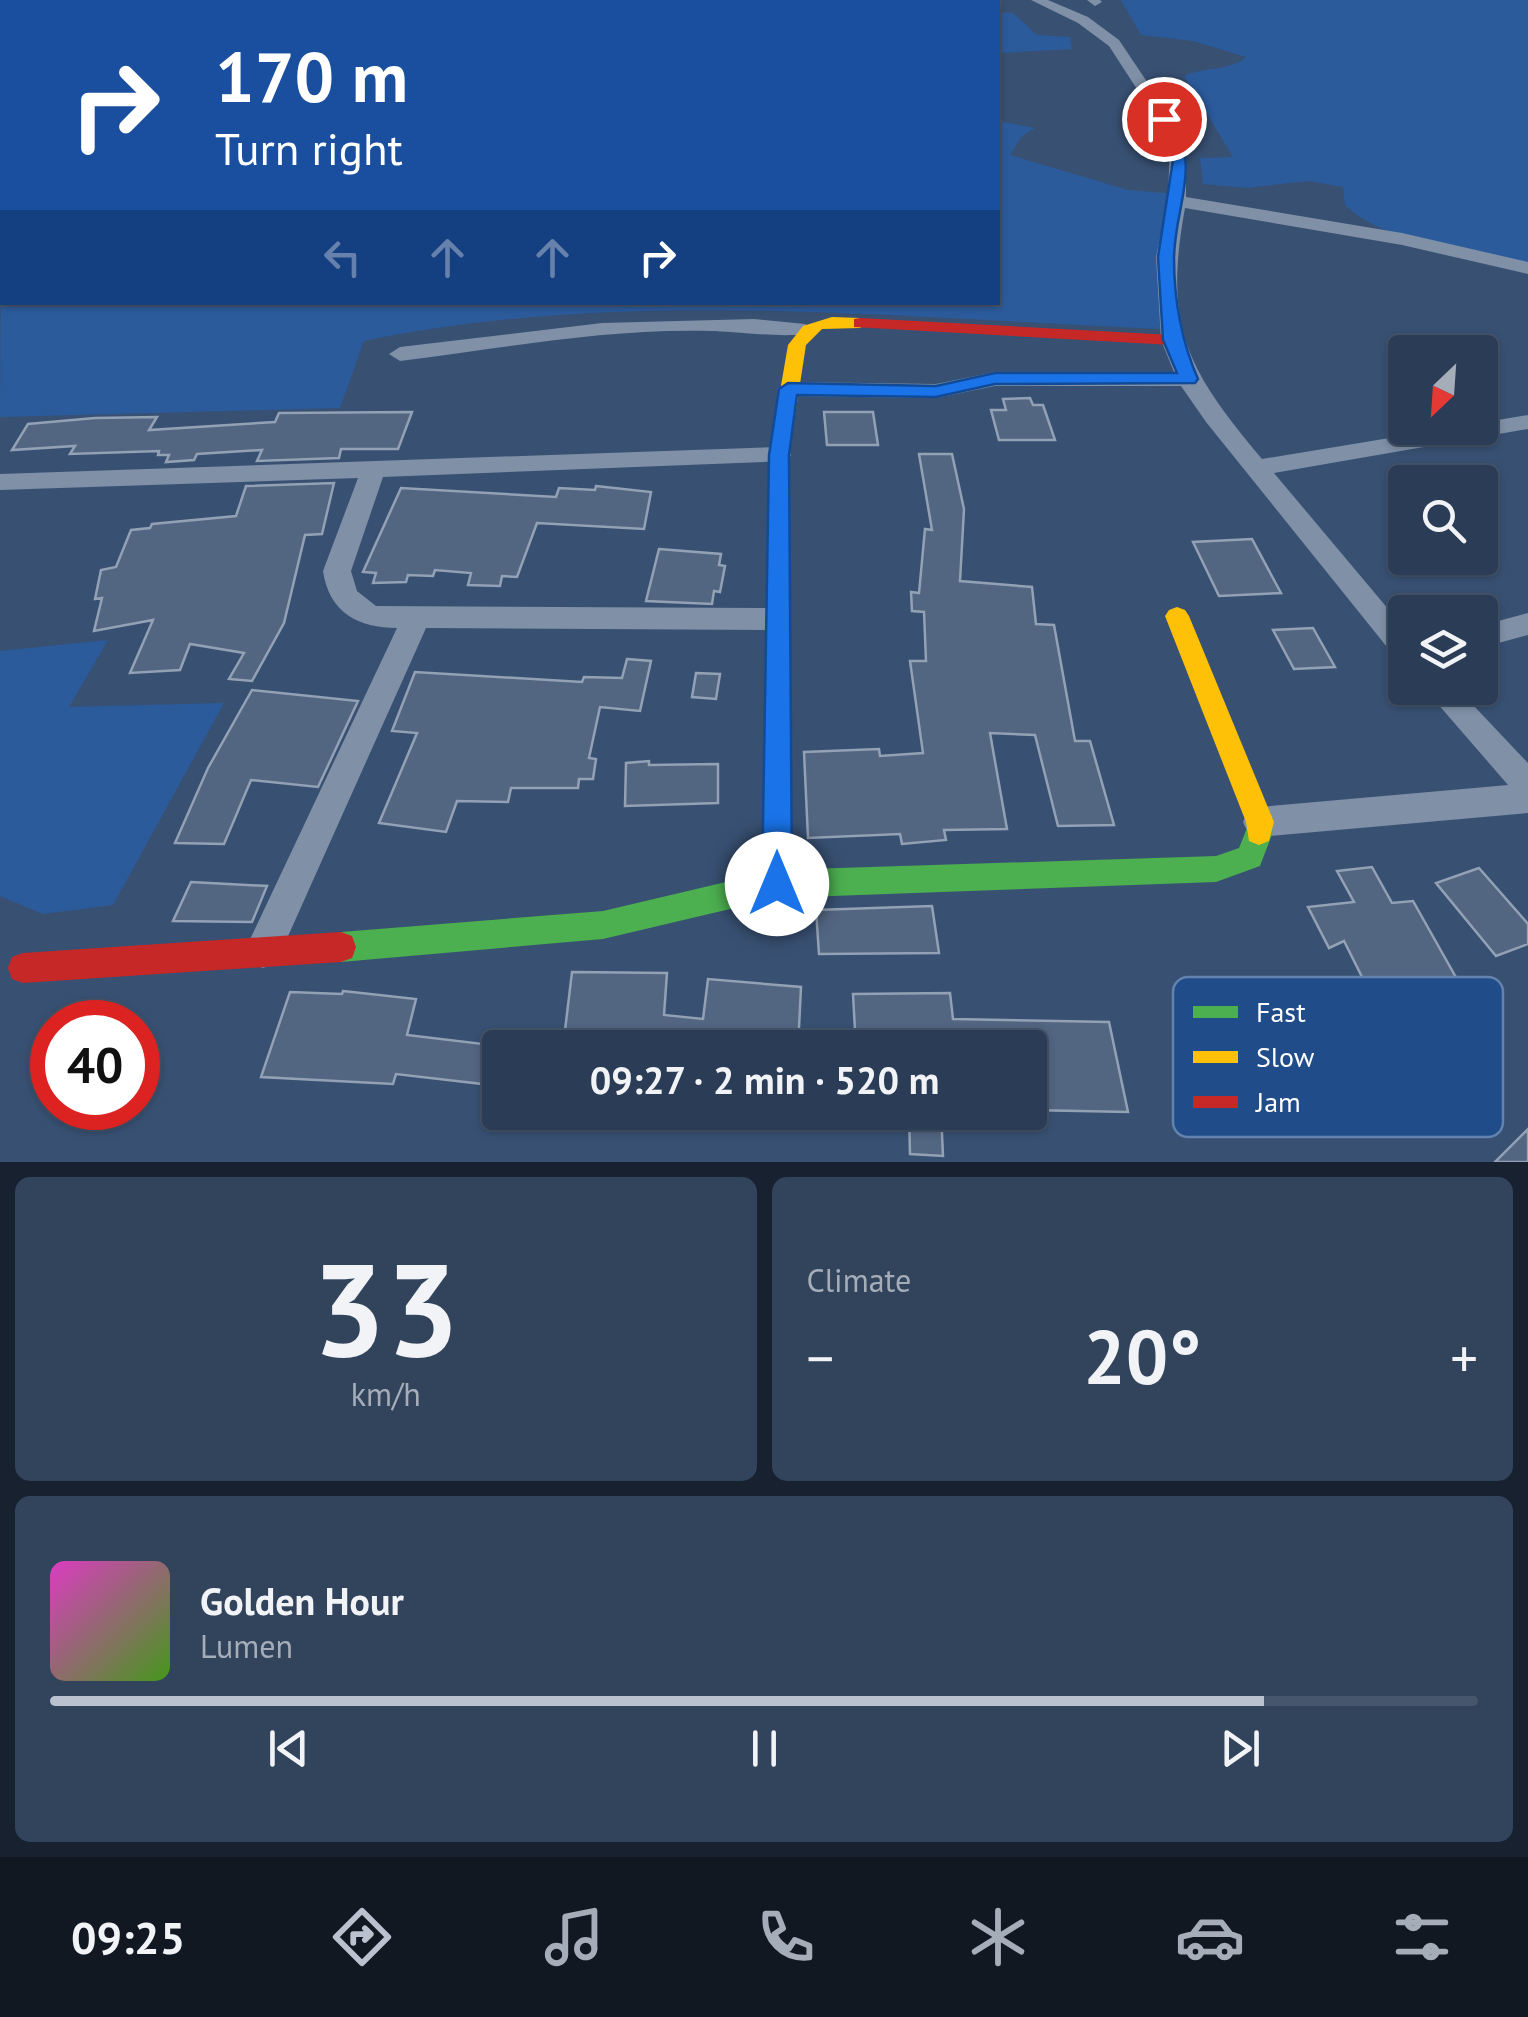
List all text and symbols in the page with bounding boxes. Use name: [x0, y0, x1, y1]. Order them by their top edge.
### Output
text: 170 m: [215, 31, 408, 121]
icon: right: [50, 40, 180, 170]
pin: [1122, 77, 1207, 162]
icon: arrive: [1137, 92, 1192, 147]
text: Turn right: [215, 119, 403, 177]
icon: left: [315, 230, 370, 285]
icon: ahead: [420, 230, 475, 285]
icon: ahead: [525, 230, 580, 285]
icon: right: [630, 230, 685, 285]
north arrow: [1388, 335, 1498, 445]
map controls: [1388, 335, 1498, 705]
button: search: [1388, 465, 1498, 575]
button: layers: [1388, 595, 1498, 705]
position arrow: [725, 832, 829, 936]
legend: [1173, 977, 1503, 1137]
text: Fast: [1256, 993, 1306, 1030]
speed limit sign: 40: [30, 1000, 160, 1130]
text: Slow: [1256, 1038, 1315, 1075]
text: 09:27 · 2 min · 520 m: [590, 1055, 939, 1104]
text: Jam: [1255, 1083, 1301, 1120]
text: 33: [312, 1224, 459, 1392]
text: Climate: [807, 1259, 911, 1301]
text: 20°: [1083, 1308, 1201, 1405]
text: −: [807, 1322, 834, 1393]
text: +: [1450, 1322, 1478, 1393]
text: km/h: [351, 1373, 421, 1415]
text: Golden Hour: [200, 1576, 404, 1625]
text: Lumen: [200, 1625, 293, 1667]
icon: previous: [261, 1721, 316, 1776]
icon: pause: [737, 1721, 792, 1776]
icon: next: [1213, 1721, 1268, 1776]
icon: directions: [327, 1902, 397, 1972]
icon: music: [539, 1902, 609, 1972]
icon: phone: [751, 1902, 821, 1972]
icon: climate: [963, 1902, 1033, 1972]
icon: car: [1175, 1902, 1245, 1972]
icon: filters: [1387, 1902, 1457, 1972]
text: 09:25: [71, 1908, 185, 1966]

